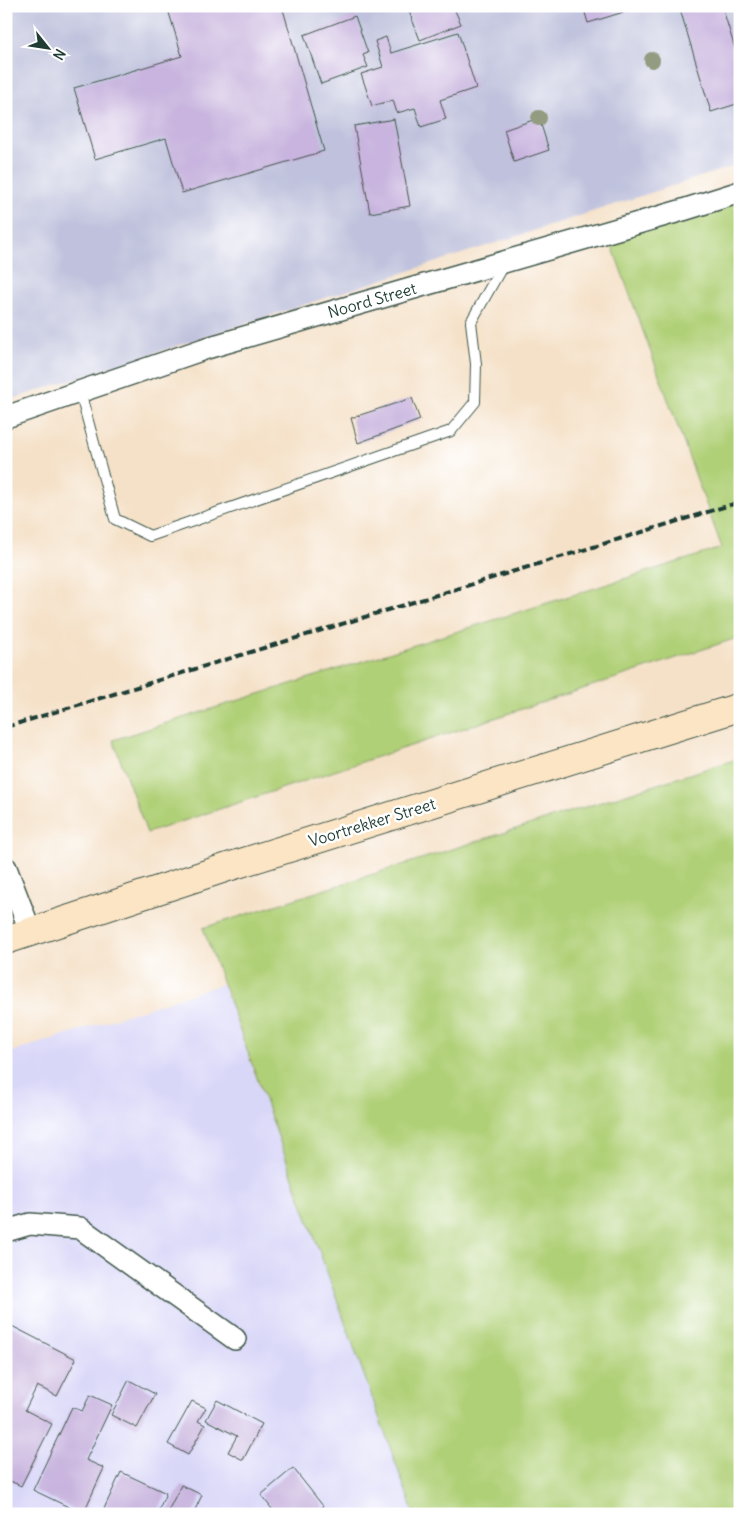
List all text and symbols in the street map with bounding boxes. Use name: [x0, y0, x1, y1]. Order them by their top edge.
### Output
north arrow: [22, 22, 72, 72]
text: N: [49, 46, 69, 63]
street label: Noord Street: [325, 278, 419, 322]
street label: Voortrekker Street: [306, 793, 439, 851]

